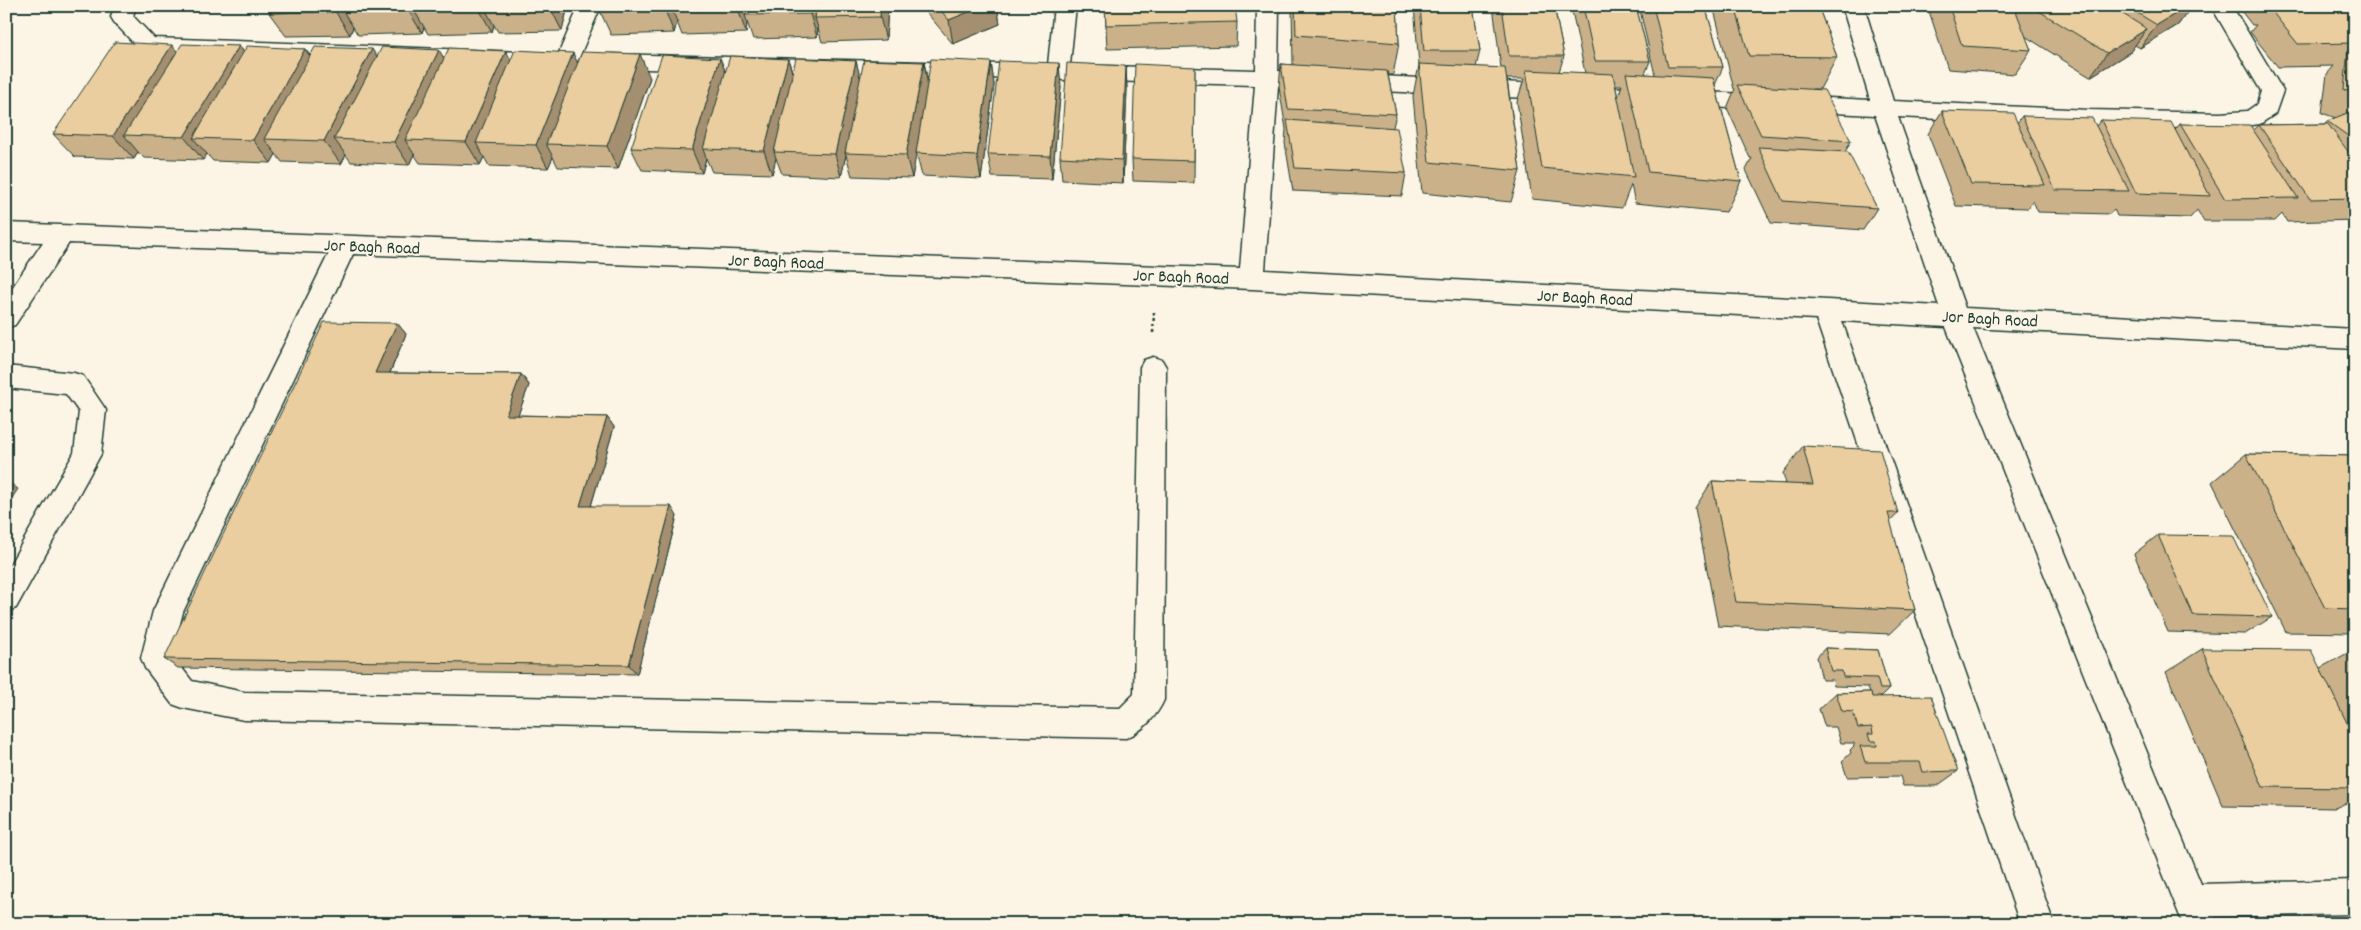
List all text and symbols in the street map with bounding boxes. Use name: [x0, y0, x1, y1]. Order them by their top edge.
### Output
street label: Jor Bagh Road: [323, 234, 420, 263]
street label: Jor Bagh Road: [727, 249, 824, 278]
street label: Jor Bagh Road: [1132, 264, 1229, 293]
street label: Jor Bagh Road: [1536, 284, 1634, 314]
street label: Jor Bagh Road: [1941, 305, 2039, 335]

